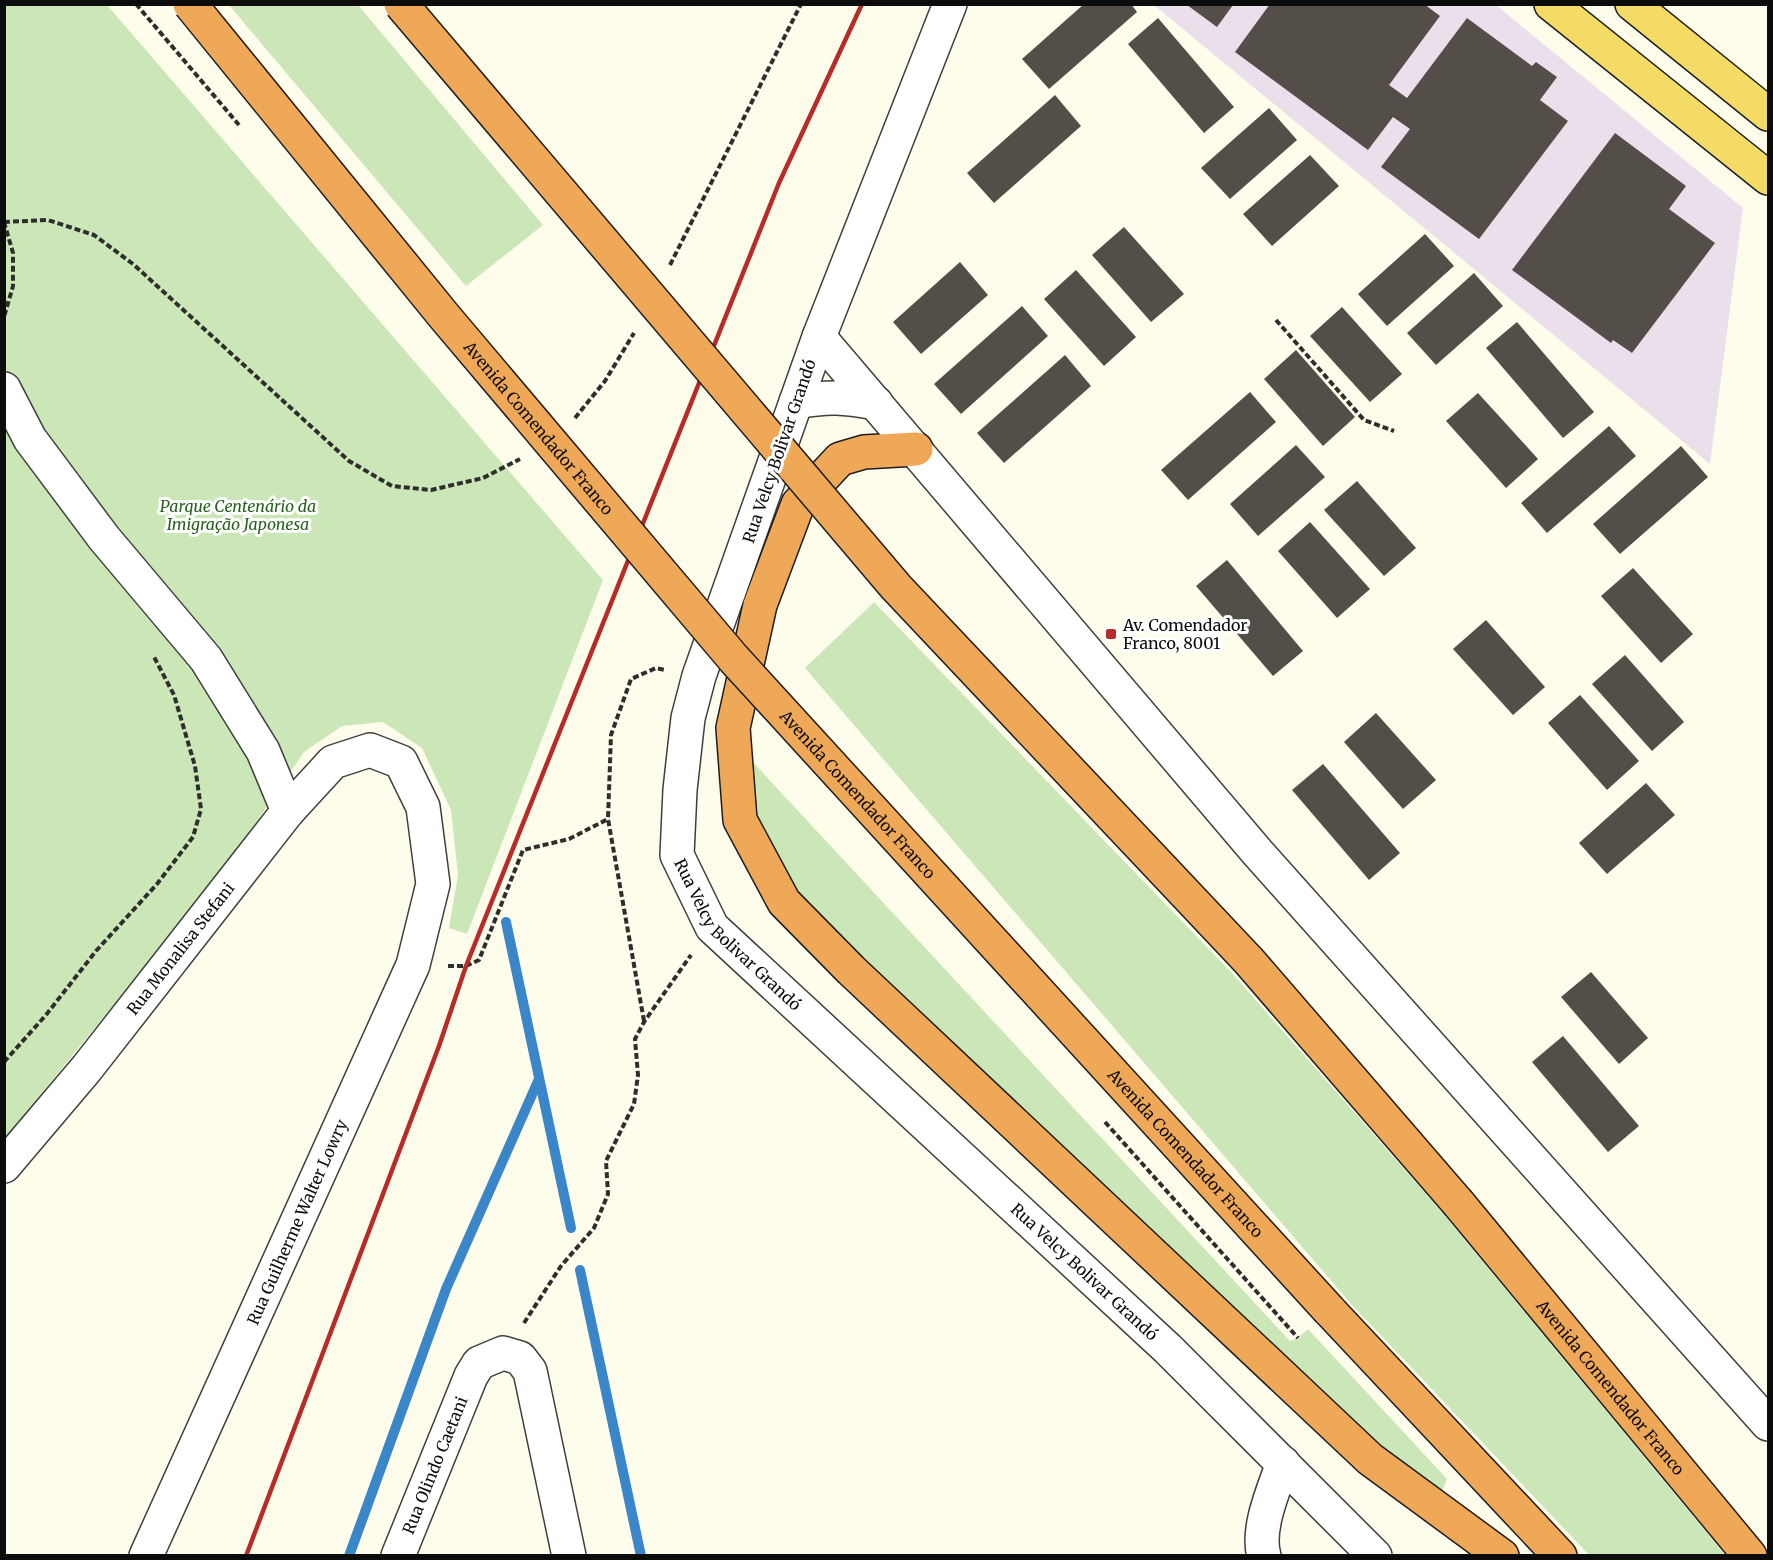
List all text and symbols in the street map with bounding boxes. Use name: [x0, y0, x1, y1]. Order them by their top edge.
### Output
street label: Avenida Comendador Franco: [459, 336, 618, 519]
street label: Rua Velcy Bolivar Grandó: [738, 357, 820, 545]
park label: Parque Centenário da Imigração Japonesa: [160, 496, 316, 534]
place label: Av. Comendador Franco, 8001: [1122, 615, 1247, 653]
marker: Av. Comendador Franco, 8001: [1104, 627, 1118, 641]
street label: Avenida Comendador Franco: [775, 705, 940, 883]
street label: Rua Velcy Bolivar Grandó: [670, 855, 805, 1015]
street label: Rua Monalisa Stefani: [122, 878, 238, 1019]
street label: Avenida Comendador Franco: [1103, 1064, 1268, 1242]
street label: Rua Guilherme Walter Lowry: [243, 1116, 352, 1328]
street label: Rua Velcy Bolivar Grandó: [1007, 1199, 1162, 1345]
street label: Avenida Comendador Franco: [1532, 1295, 1689, 1479]
street label: Rua Olindo Caetani: [398, 1393, 472, 1537]

